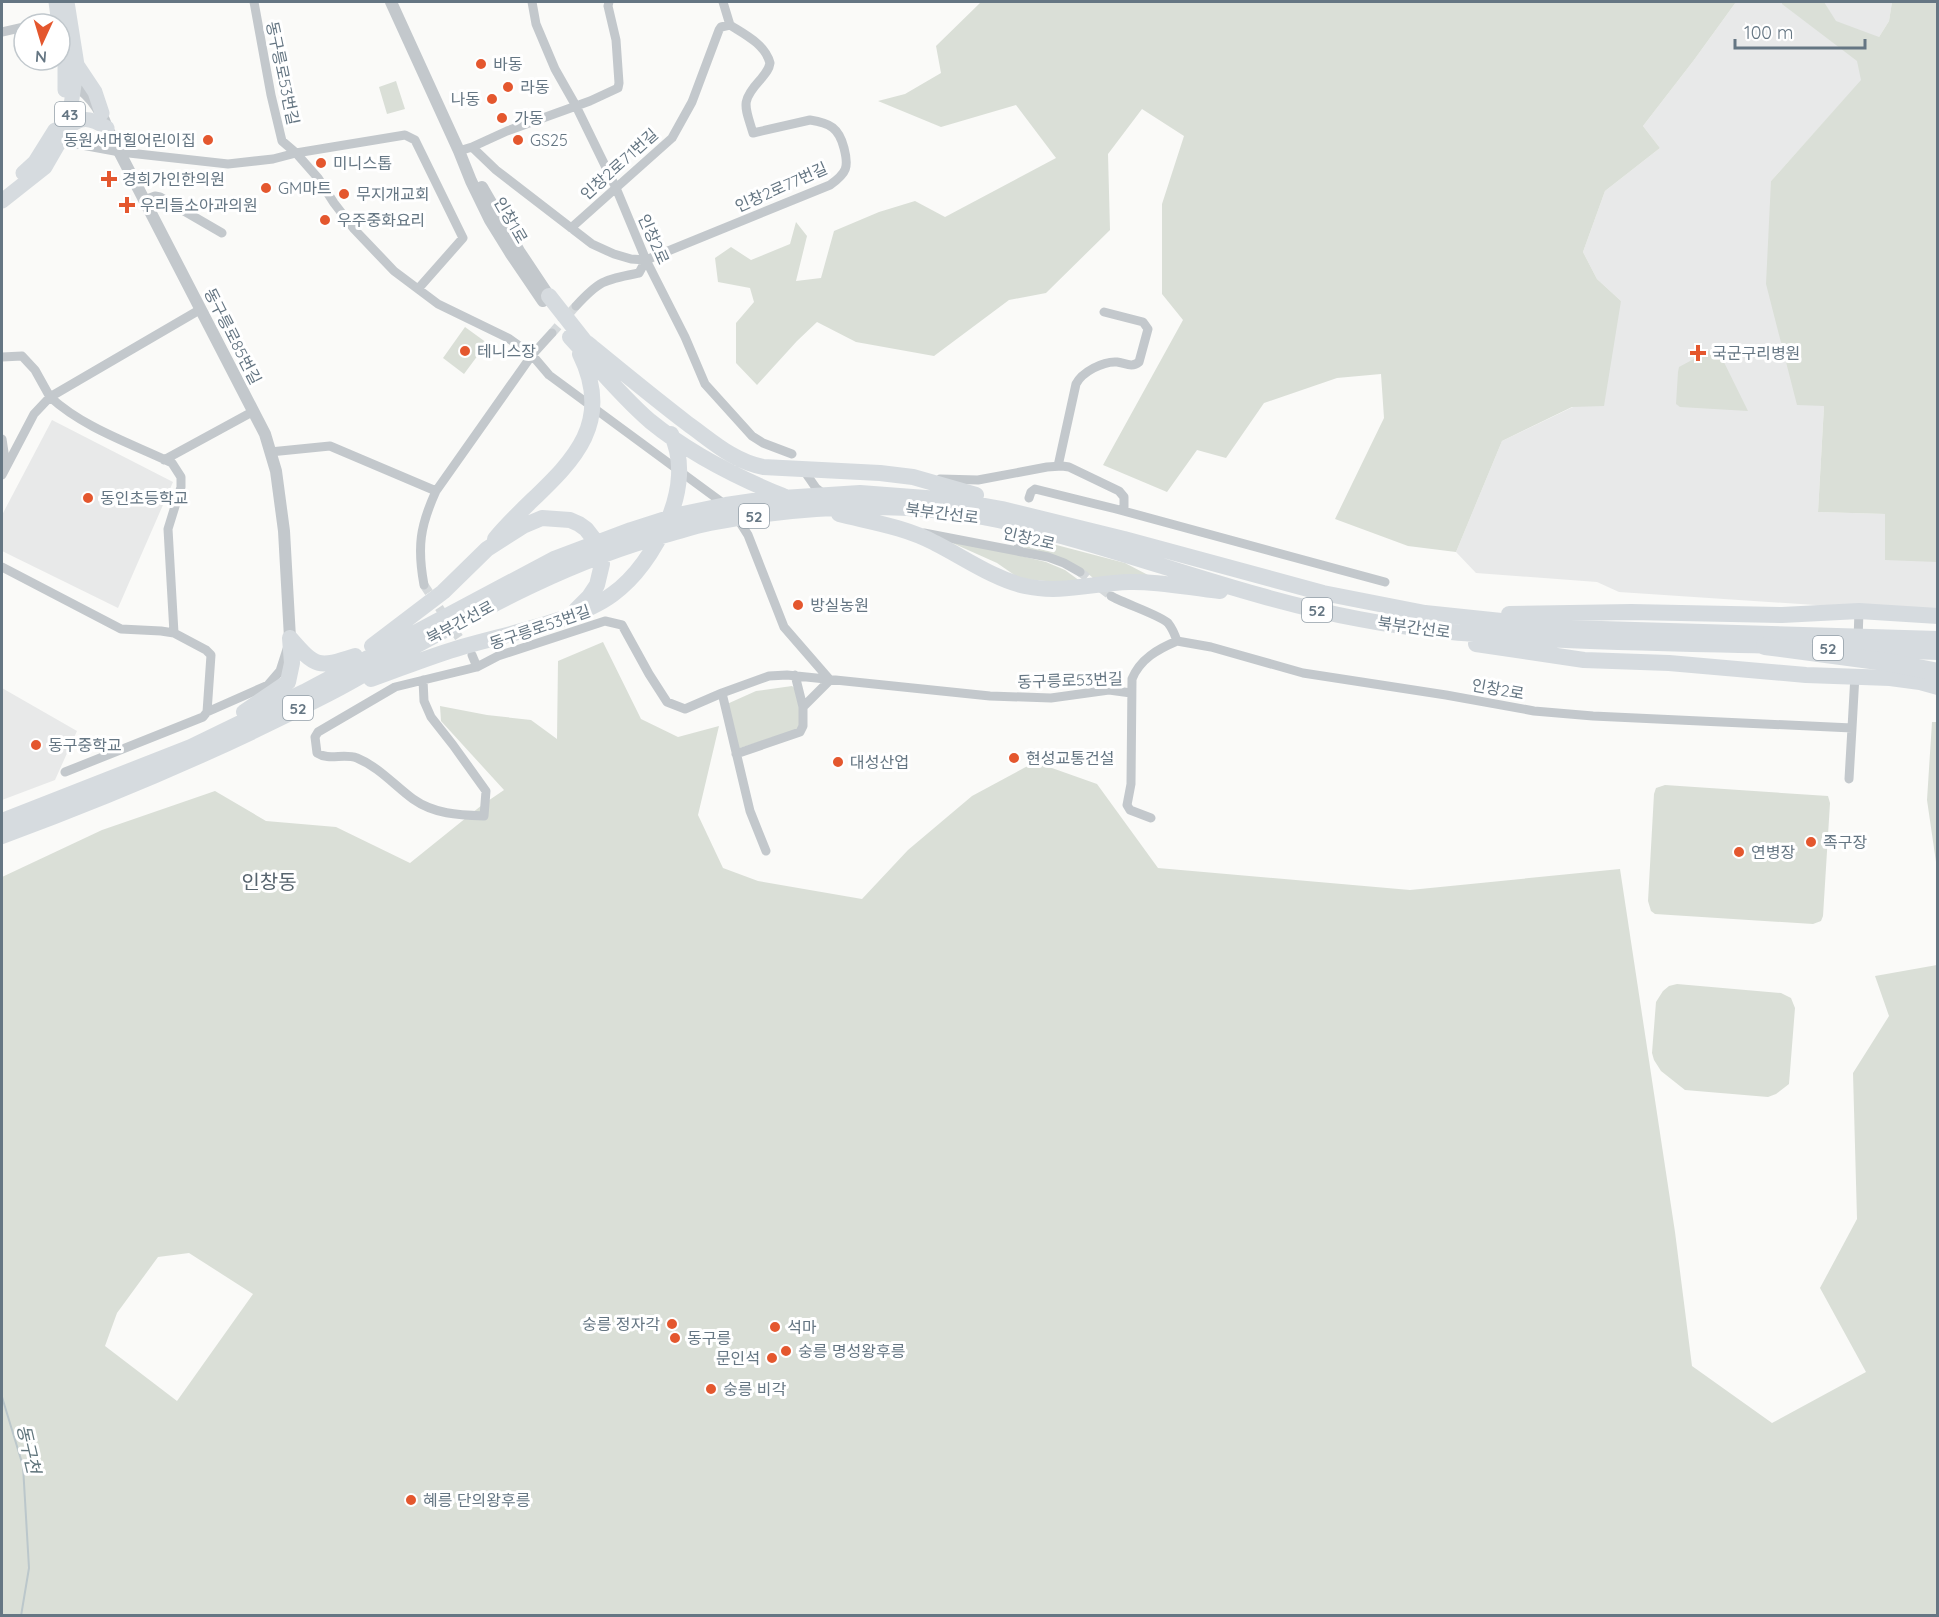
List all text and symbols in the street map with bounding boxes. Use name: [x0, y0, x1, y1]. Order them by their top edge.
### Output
north arrow: [12, 12, 72, 72]
scale bar: [1735, 12, 1866, 50]
street label: 동구릉로53번길: [262, 19, 304, 127]
text: 100 m: [1744, 21, 1793, 44]
text: N: [34, 47, 48, 67]
place label: 바동: [493, 54, 523, 74]
marker: 바동: [474, 57, 488, 71]
place label: 라동: [520, 77, 550, 97]
marker: 라동: [501, 80, 515, 94]
place label: 나동: [451, 89, 480, 109]
marker: 나동: [485, 92, 499, 106]
road number: 43: [55, 102, 85, 126]
place label: 가동: [514, 108, 544, 128]
marker: 가동: [495, 111, 509, 125]
street label: 인창2로71번길: [576, 124, 662, 204]
place label: 동원서머힐어린이집: [64, 130, 196, 150]
place label: GS25: [530, 130, 568, 150]
marker: 동원서머힐어린이집: [201, 133, 215, 147]
marker: GS25: [511, 133, 525, 147]
place label: 미니스톱: [333, 153, 392, 173]
marker: 미니스톱: [314, 156, 328, 170]
street label: 인창2로77번길: [732, 158, 830, 216]
place label: 경희가인한의원: [122, 169, 225, 189]
marker: 경희가인한의원: [100, 170, 118, 188]
place label: GM마트: [278, 178, 332, 198]
marker: GM마트: [259, 181, 273, 195]
place label: 무지개교회: [356, 184, 430, 204]
marker: 무지개교회: [337, 187, 351, 201]
street label: 인창1로: [490, 193, 532, 247]
place label: 우리들소아과의원: [140, 195, 258, 215]
marker: 우리들소아과의원: [118, 196, 136, 214]
place label: 우주중화요리: [337, 210, 425, 230]
street label: 인창2로: [634, 211, 674, 268]
marker: 우주중화요리: [318, 213, 332, 227]
street label: 동구릉로85번길: [200, 284, 266, 388]
place label: 테니스장: [477, 341, 536, 361]
place label: 국군구리병원: [1712, 343, 1800, 363]
marker: 테니스장: [458, 344, 472, 358]
marker: 국군구리병원: [1689, 344, 1707, 362]
place label: 동인초등학교: [100, 488, 188, 508]
marker: 동인초등학교: [81, 491, 95, 505]
street label: 북부간선로: [904, 499, 980, 527]
road number: 52: [739, 504, 769, 528]
street label: 인창2로: [1001, 522, 1057, 554]
place label: 방실농원: [810, 595, 869, 615]
street label: 북부간선로: [423, 596, 497, 648]
marker: 방실농원: [791, 598, 805, 612]
road number: 52: [1302, 598, 1332, 622]
street label: 동구릉로53번길: [487, 600, 593, 654]
street label: 북부간선로: [1376, 612, 1452, 642]
road number: 52: [1813, 636, 1843, 660]
street label: 동구릉로53번길: [1017, 668, 1123, 692]
street label: 인창2로: [1470, 675, 1526, 703]
road number: 52: [283, 696, 313, 720]
place label: 동구중학교: [48, 735, 122, 755]
marker: 동구중학교: [29, 738, 43, 752]
place label: 현성교통건설: [1026, 748, 1114, 768]
marker: 현성교통건설: [1007, 751, 1021, 765]
place label: 대성산업: [850, 752, 909, 772]
marker: 대성산업: [831, 755, 845, 769]
place label: 족구장: [1823, 832, 1867, 852]
marker: 족구장: [1804, 835, 1818, 849]
place label: 연병장: [1751, 842, 1795, 862]
marker: 연병장: [1732, 845, 1746, 859]
district label: 인창동: [241, 869, 297, 894]
place label: 숭릉 정자각: [582, 1314, 660, 1334]
marker: 숭릉 정자각: [665, 1317, 679, 1331]
place label: 석마: [787, 1317, 817, 1337]
marker: 석마: [768, 1320, 782, 1334]
place label: 동구릉: [687, 1328, 731, 1348]
marker: 동구릉: [668, 1331, 682, 1345]
place label: 숭릉 명성왕후릉: [798, 1341, 905, 1361]
marker: 숭릉 명성왕후릉: [779, 1344, 793, 1358]
place label: 문인석: [716, 1348, 760, 1368]
marker: 문인석: [765, 1351, 779, 1365]
place label: 숭릉 비각: [723, 1379, 787, 1399]
marker: 숭릉 비각: [704, 1382, 718, 1396]
water label: 동구천: [12, 1422, 46, 1478]
place label: 혜릉 단의왕후릉: [423, 1490, 530, 1510]
marker: 혜릉 단의왕후릉: [404, 1493, 418, 1507]

